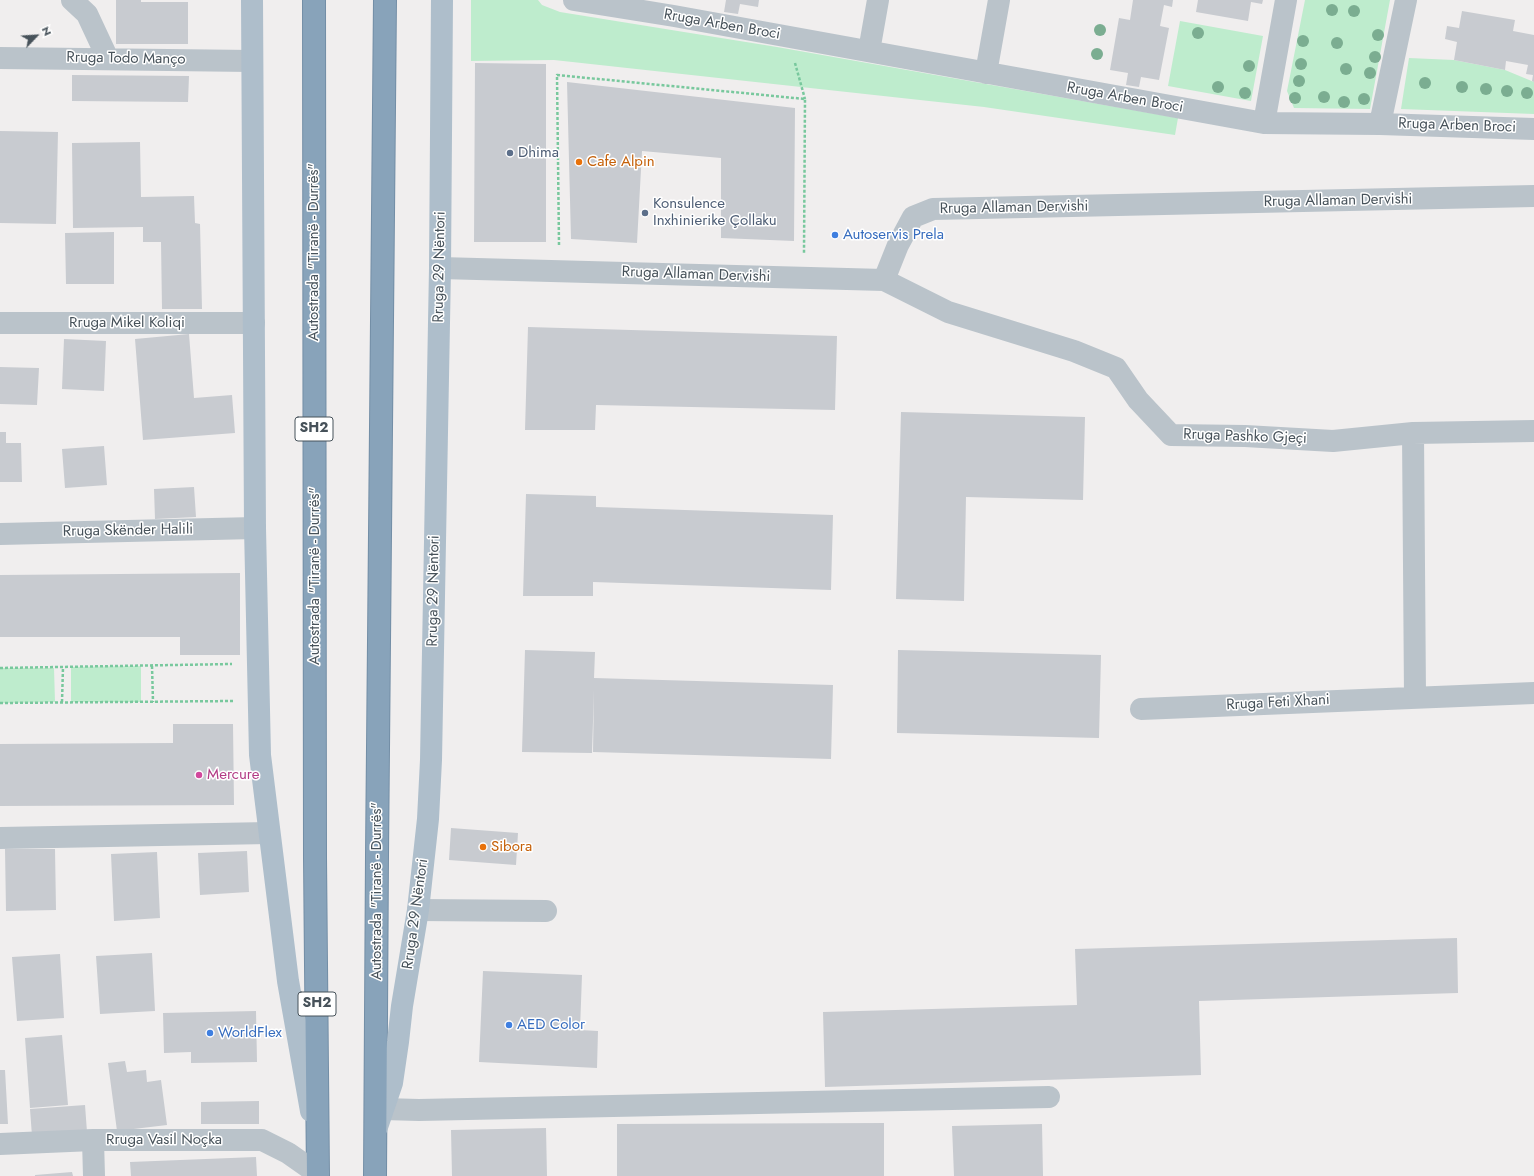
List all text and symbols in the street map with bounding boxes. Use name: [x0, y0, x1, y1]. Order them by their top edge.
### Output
street label: Rruga Arben Broci: [662, 6, 782, 44]
north arrow: [16, 16, 56, 56]
text: N: [38, 24, 56, 38]
street label: Rruga Todo Manço: [66, 49, 186, 69]
street label: Rruga Arben Broci: [1065, 79, 1185, 117]
street label: Rruga Arben Broci: [1398, 115, 1516, 137]
place label: Dhima: [518, 144, 559, 162]
marker: Dhima: [505, 148, 515, 158]
place label: Cafe Alpin: [587, 153, 655, 171]
marker: Cafe Alpin: [574, 157, 584, 167]
street label: Autostrada "Tiranë - Durrës": [305, 163, 323, 341]
street label: Rruga Allaman Dervishi: [1263, 191, 1413, 211]
place label: Konsulence Inxhinierike Çollaku: [653, 195, 777, 230]
street label: Rruga Allaman Dervishi: [939, 198, 1089, 218]
marker: Konsulence Inxhinierike Çollaku: [640, 208, 650, 218]
street label: Rruga 29 Nëntori: [430, 211, 450, 323]
place label: Autoservis Prela: [843, 226, 944, 244]
marker: Autoservis Prela: [830, 230, 840, 240]
street label: Rruga Allaman Dervishi: [621, 263, 771, 287]
street label: Rruga Mikel Koliqi: [69, 314, 185, 332]
road number: SH2: [295, 417, 333, 441]
street label: Rruga Pashko Gjeçi: [1183, 426, 1307, 448]
street label: Autostrada "Tiranë - Durrës": [306, 487, 324, 665]
street label: Rruga Skënder Halili: [63, 521, 193, 541]
street label: Rruga 29 Nëntori: [424, 535, 444, 647]
street label: Rruga Feti Xhani: [1226, 691, 1330, 715]
place label: Mercure: [207, 766, 259, 784]
marker: Mercure: [194, 770, 204, 780]
street label: Autostrada "Tiranë - Durrës": [368, 802, 386, 980]
place label: Sibora: [491, 838, 532, 856]
marker: Sibora: [478, 842, 488, 852]
street label: Rruga 29 Nëntori: [399, 858, 433, 970]
road number: SH2: [298, 992, 336, 1016]
place label: AED Color: [517, 1016, 585, 1034]
marker: AED Color: [504, 1020, 514, 1030]
place label: WorldFlex: [218, 1024, 282, 1042]
marker: WorldFlex: [205, 1028, 215, 1038]
street label: Rruga Vasil Noçka: [106, 1131, 222, 1149]

